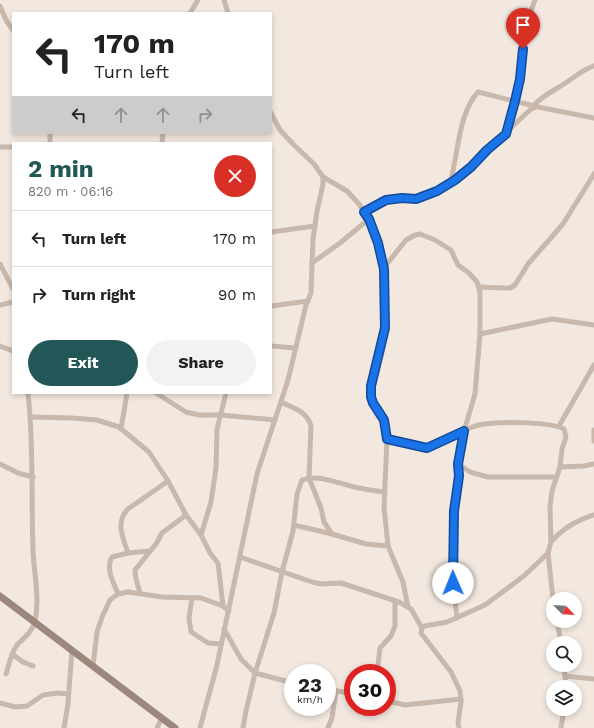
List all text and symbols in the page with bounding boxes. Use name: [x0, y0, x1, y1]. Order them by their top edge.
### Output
pin: [506, 8, 540, 49]
icon: arrive: [512, 14, 534, 36]
text: 170 m: [94, 27, 175, 60]
icon: left: [28, 28, 80, 80]
text: Turn left: [94, 61, 169, 82]
icon: left: [68, 104, 90, 126]
icon: ahead: [110, 104, 132, 126]
icon: ahead: [152, 104, 174, 126]
icon: right: [194, 104, 216, 126]
text: 2 min: [28, 155, 94, 183]
button: close: [214, 155, 256, 197]
text: 820 m · 06:16: [28, 184, 113, 199]
icon: left: [28, 228, 50, 250]
text: Turn left: [62, 230, 126, 248]
text: 170 m: [213, 230, 256, 248]
icon: right: [28, 284, 50, 306]
text: Turn right: [62, 286, 135, 304]
text: 90 m: [218, 286, 256, 304]
button: Exit: [28, 340, 138, 386]
button: Share: [146, 340, 256, 386]
position arrow: [432, 562, 474, 604]
north arrow: [546, 592, 582, 628]
map controls: [546, 592, 582, 716]
button: search: [546, 636, 582, 672]
speed limit sign: 30: [344, 664, 396, 716]
text: 23: [298, 673, 322, 697]
button: layers: [546, 680, 582, 716]
text: km/h: [297, 694, 323, 705]

